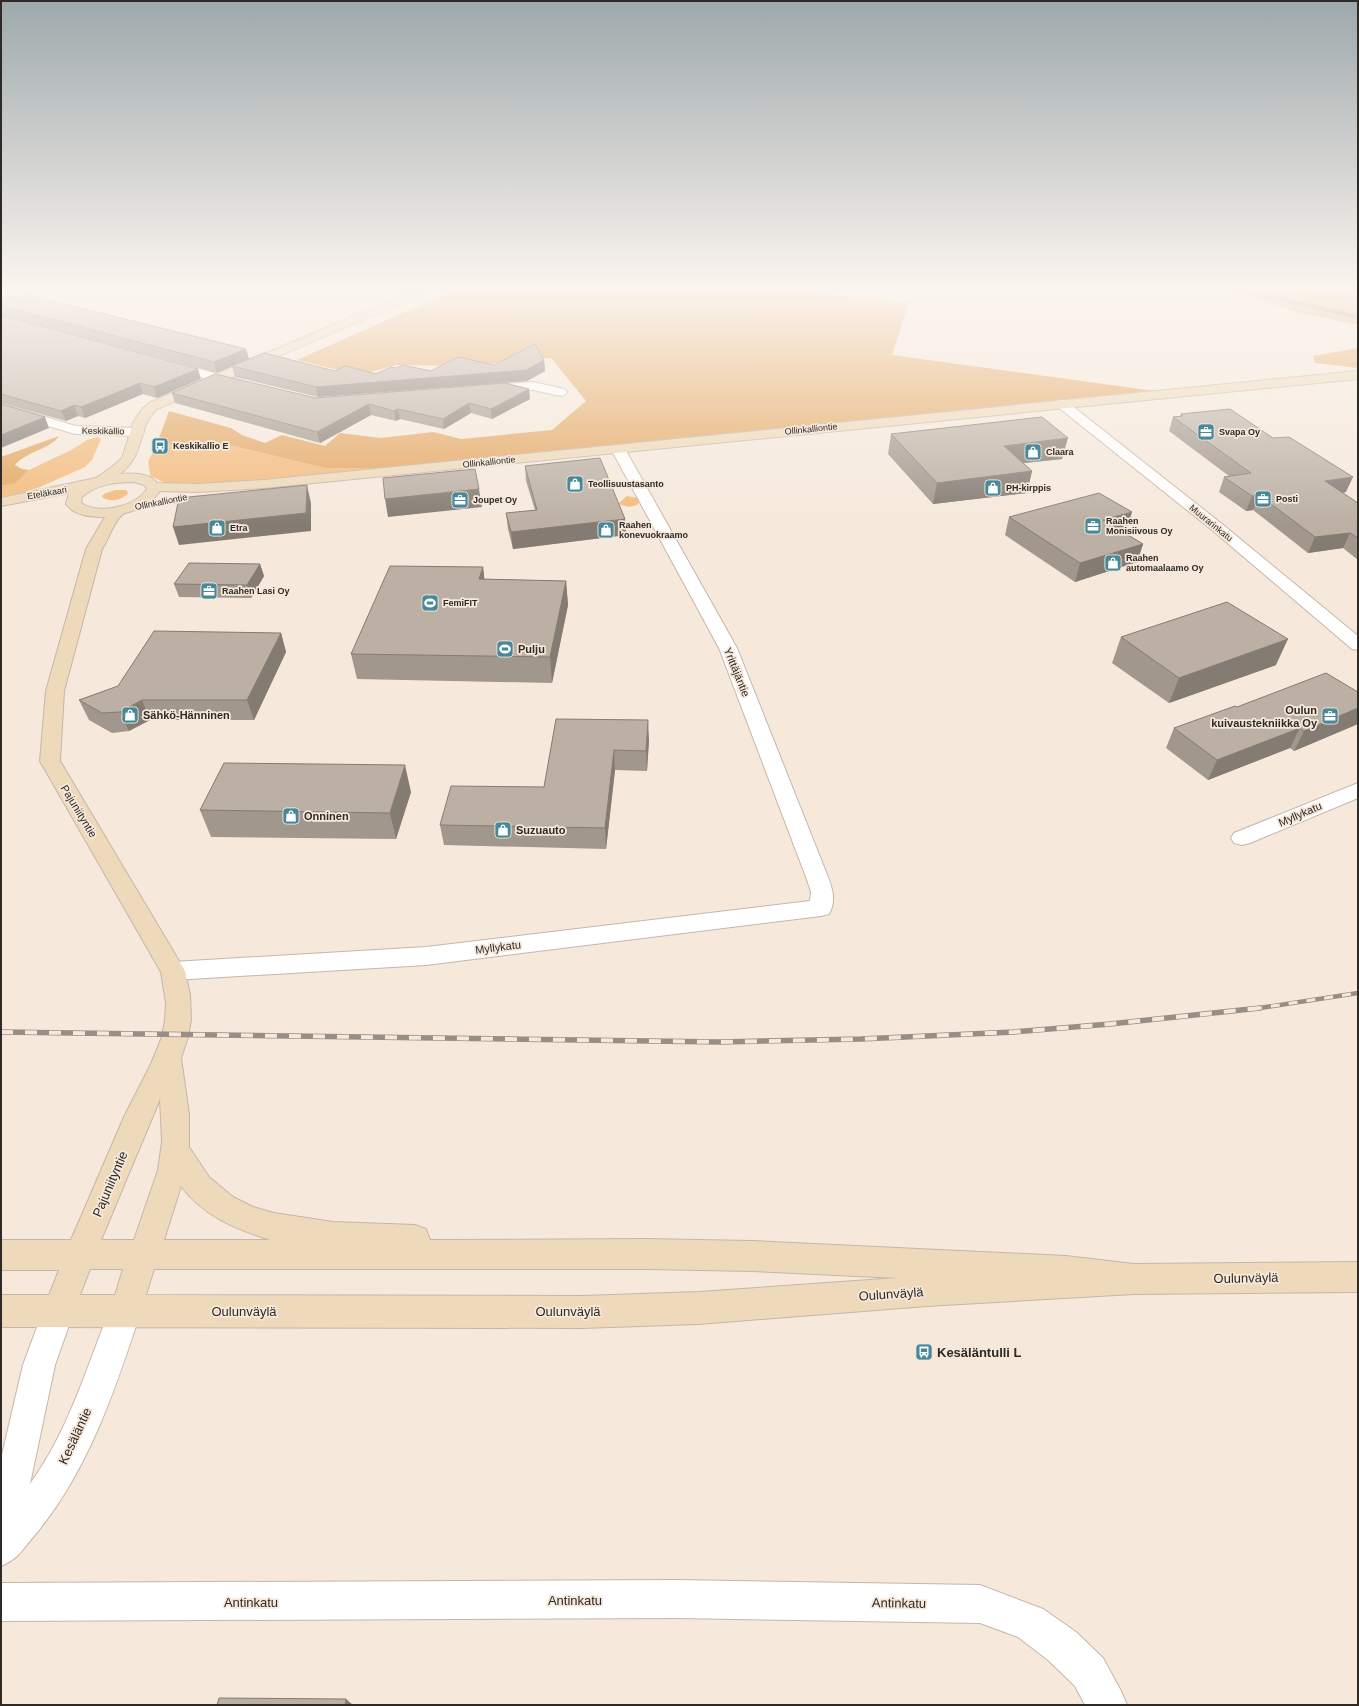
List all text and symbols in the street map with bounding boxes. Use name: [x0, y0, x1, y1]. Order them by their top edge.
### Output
street label: Ollinkalliontie: [784, 421, 838, 437]
office icon: Svapa Oy: [1196, 422, 1216, 442]
street label: Keskikallio: [82, 426, 124, 436]
place label: Svapa Oy: [1219, 427, 1260, 437]
bus stop icon: Keskikallio E: [150, 436, 170, 456]
place label: Keskikallio E: [173, 441, 229, 451]
shop icon: Claara: [1023, 442, 1043, 462]
place label: Claara: [1046, 447, 1075, 457]
street label: Ollinkalliontie: [462, 454, 516, 470]
shop icon: Teollisuustasanto: [565, 474, 585, 494]
shop icon: PH-kirppis: [983, 478, 1003, 498]
place label: Teollisuustasanto: [588, 479, 664, 489]
place label: PH-kirppis: [1006, 483, 1051, 493]
street label: Eteläkaari: [26, 485, 68, 501]
office icon: Posti: [1253, 489, 1273, 509]
office icon: Joupet Oy: [450, 490, 470, 510]
street label: Ollinkalliontie: [134, 492, 188, 512]
place label: Posti: [1276, 494, 1298, 504]
place label: Joupet Oy: [473, 495, 517, 505]
street label: Muurarinkatu: [1187, 503, 1235, 543]
office icon: Raahen Monisiivous Oy: [1083, 516, 1103, 536]
place label: Raahen Monisiivous Oy: [1106, 516, 1173, 536]
shop icon: Etra: [207, 518, 227, 538]
shop icon: Raahen konevuokraamo: [596, 520, 616, 540]
place label: Raahen konevuokraamo: [619, 520, 689, 540]
place label: Etra: [230, 523, 249, 533]
shop icon: Raahen automaalaamo Oy: [1103, 553, 1123, 573]
place label: Raahen automaalaamo Oy: [1126, 553, 1204, 573]
office icon: Raahen Lasi Oy: [199, 581, 219, 601]
place label: Raahen Lasi Oy: [222, 586, 290, 596]
sports icon: FemiFIT: [420, 593, 440, 613]
place label: FemiFIT: [443, 598, 478, 608]
sports icon: Pulju: [495, 639, 515, 659]
place label: Pulju: [518, 643, 545, 655]
street label: Yrittäjäntie: [722, 646, 752, 698]
place label: Oulun kuivaustekniikka Oy: [1211, 704, 1318, 729]
shop icon: Sähkö-Hänninen: [120, 705, 140, 725]
office icon: Oulun kuivaustekniikka Oy: [1320, 706, 1340, 726]
place label: Sähkö-Hänninen: [143, 709, 230, 721]
street label: Pajuniityntie: [59, 782, 99, 840]
street label: Myllykatu: [1277, 800, 1323, 828]
shop icon: Onninen: [281, 806, 301, 826]
place label: Onninen: [304, 810, 349, 822]
shop icon: Suzuauto: [493, 820, 513, 840]
place label: Suzuauto: [516, 824, 566, 836]
street label: Myllykatu: [475, 938, 521, 956]
street label: Pajuniityntie: [89, 1149, 131, 1219]
street label: Oulunväylä: [1213, 1270, 1279, 1286]
street label: Oulunväylä: [858, 1284, 925, 1304]
street label: Oulunväylä: [211, 1304, 277, 1319]
street label: Oulunväylä: [535, 1304, 601, 1319]
bus stop icon: Kesäläntulli L: [914, 1342, 934, 1362]
place label: Kesäläntulli L: [937, 1345, 1022, 1360]
street label: Kesäläntie: [55, 1405, 95, 1467]
street label: Antinkatu: [548, 1593, 602, 1608]
street label: Antinkatu: [224, 1595, 278, 1610]
street label: Antinkatu: [872, 1595, 926, 1611]

